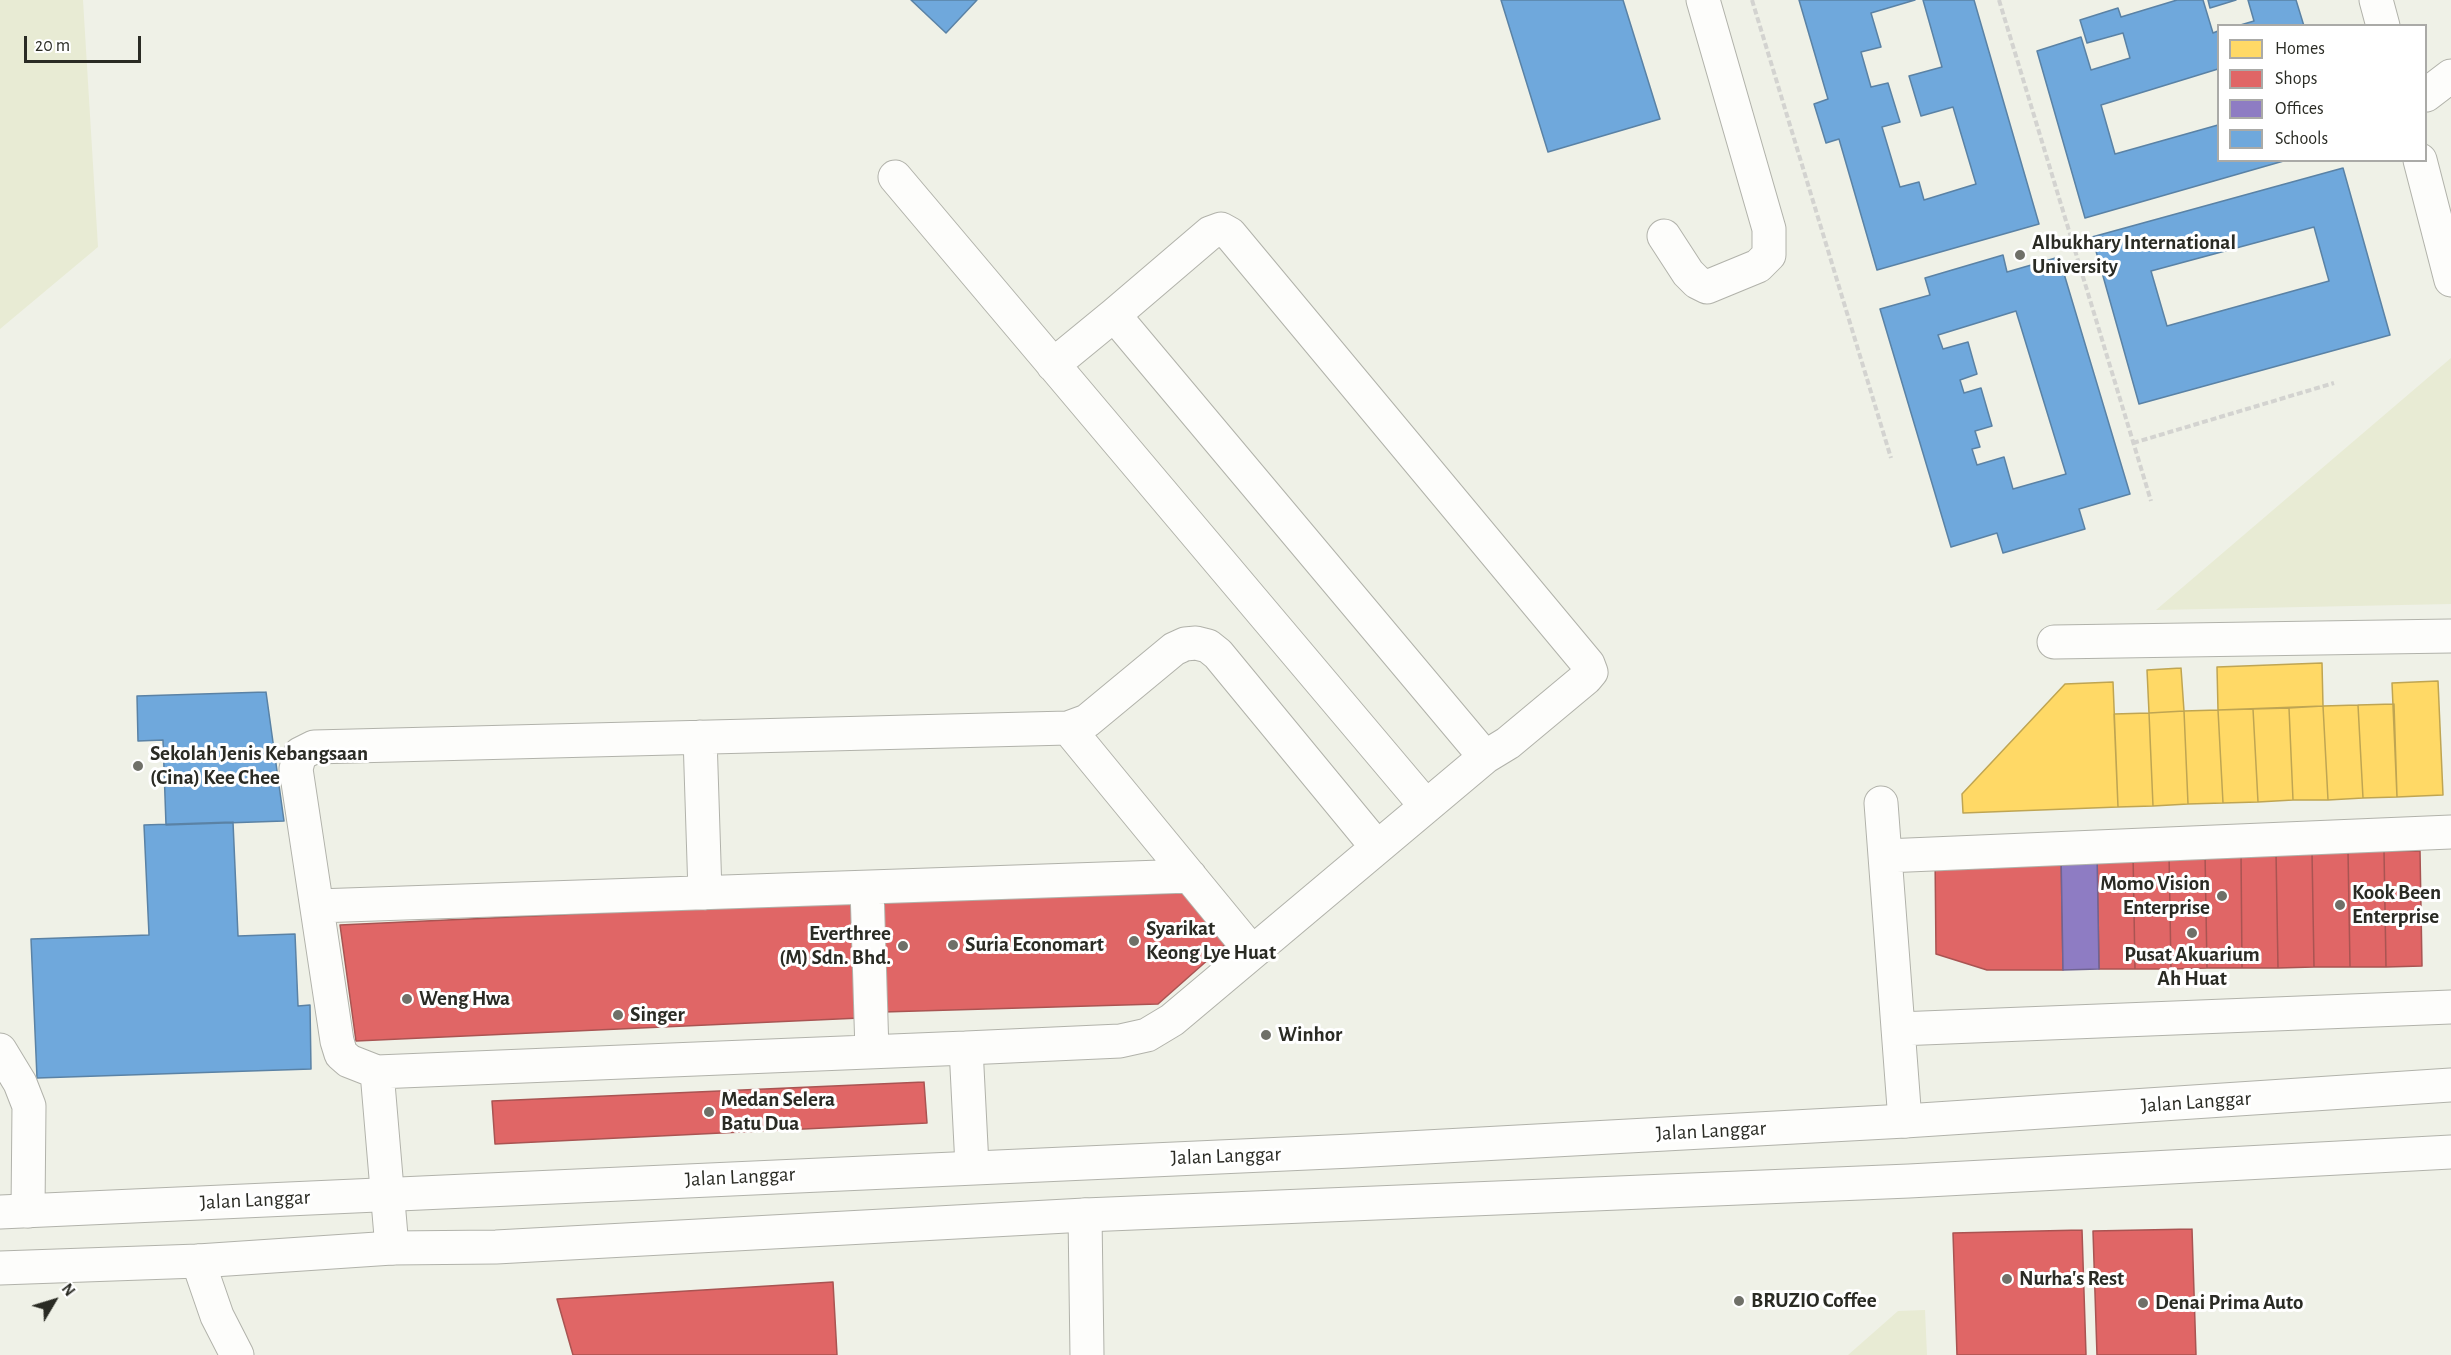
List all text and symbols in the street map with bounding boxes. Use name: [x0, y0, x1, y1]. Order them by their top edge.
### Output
scale bar: [27, 24, 144, 62]
legend: [2217, 24, 2427, 162]
text: 20 m: [35, 37, 70, 55]
text: Homes: [2275, 40, 2325, 58]
text: Shops: [2275, 70, 2317, 88]
text: Offices: [2275, 100, 2324, 118]
text: Schools: [2275, 130, 2328, 148]
place label: Albukhary International University: [2032, 230, 2236, 280]
marker: Albukhary International University: [2013, 248, 2027, 262]
place label: Sekolah Jenis Kebangsaan (Cina) Kee Chee: [150, 741, 368, 791]
marker: Sekolah Jenis Kebangsaan (Cina) Kee Chee: [131, 759, 145, 773]
place label: Momo Vision Enterprise: [2100, 871, 2210, 921]
place label: Kook Been Enterprise: [2352, 880, 2441, 930]
marker: Momo Vision Enterprise: [2215, 889, 2229, 903]
marker: Kook Been Enterprise: [2333, 898, 2347, 912]
place label: Syarikat Keong Lye Huat: [1146, 916, 1276, 966]
place label: Everthree (M) Sdn. Bhd.: [779, 921, 891, 971]
marker: Pusat Akuarium Ah Huat: [2185, 926, 2199, 940]
place label: Suria Economart: [965, 932, 1104, 958]
marker: Syarikat Keong Lye Huat: [1127, 934, 1141, 948]
marker: Suria Economart: [946, 938, 960, 952]
marker: Everthree (M) Sdn. Bhd.: [896, 939, 910, 953]
place label: Pusat Akuarium Ah Huat: [2124, 942, 2260, 992]
place label: Weng Hwa: [419, 986, 510, 1012]
marker: Weng Hwa: [400, 992, 414, 1006]
place label: Singer: [630, 1002, 685, 1028]
marker: Singer: [611, 1008, 625, 1022]
place label: Winhor: [1278, 1022, 1342, 1048]
marker: Winhor: [1259, 1028, 1273, 1042]
street label: Jalan Langgar: [2140, 1086, 2252, 1118]
place label: Medan Selera Batu Dua: [721, 1087, 835, 1137]
marker: Medan Selera Batu Dua: [702, 1105, 716, 1119]
street label: Jalan Langgar: [1655, 1116, 1767, 1146]
street label: Jalan Langgar: [1170, 1141, 1282, 1171]
street label: Jalan Langgar: [684, 1162, 796, 1192]
street label: Jalan Langgar: [199, 1185, 311, 1215]
place label: Nurha's Rest: [2019, 1266, 2124, 1292]
north arrow: [24, 1271, 84, 1331]
marker: Nurha's Rest: [2000, 1272, 2014, 1286]
text: N: [58, 1281, 78, 1299]
place label: BRUZIO Coffee: [1751, 1288, 1877, 1314]
place label: Denai Prima Auto: [2155, 1290, 2303, 1316]
marker: BRUZIO Coffee: [1732, 1294, 1746, 1308]
marker: Denai Prima Auto: [2136, 1296, 2150, 1310]

